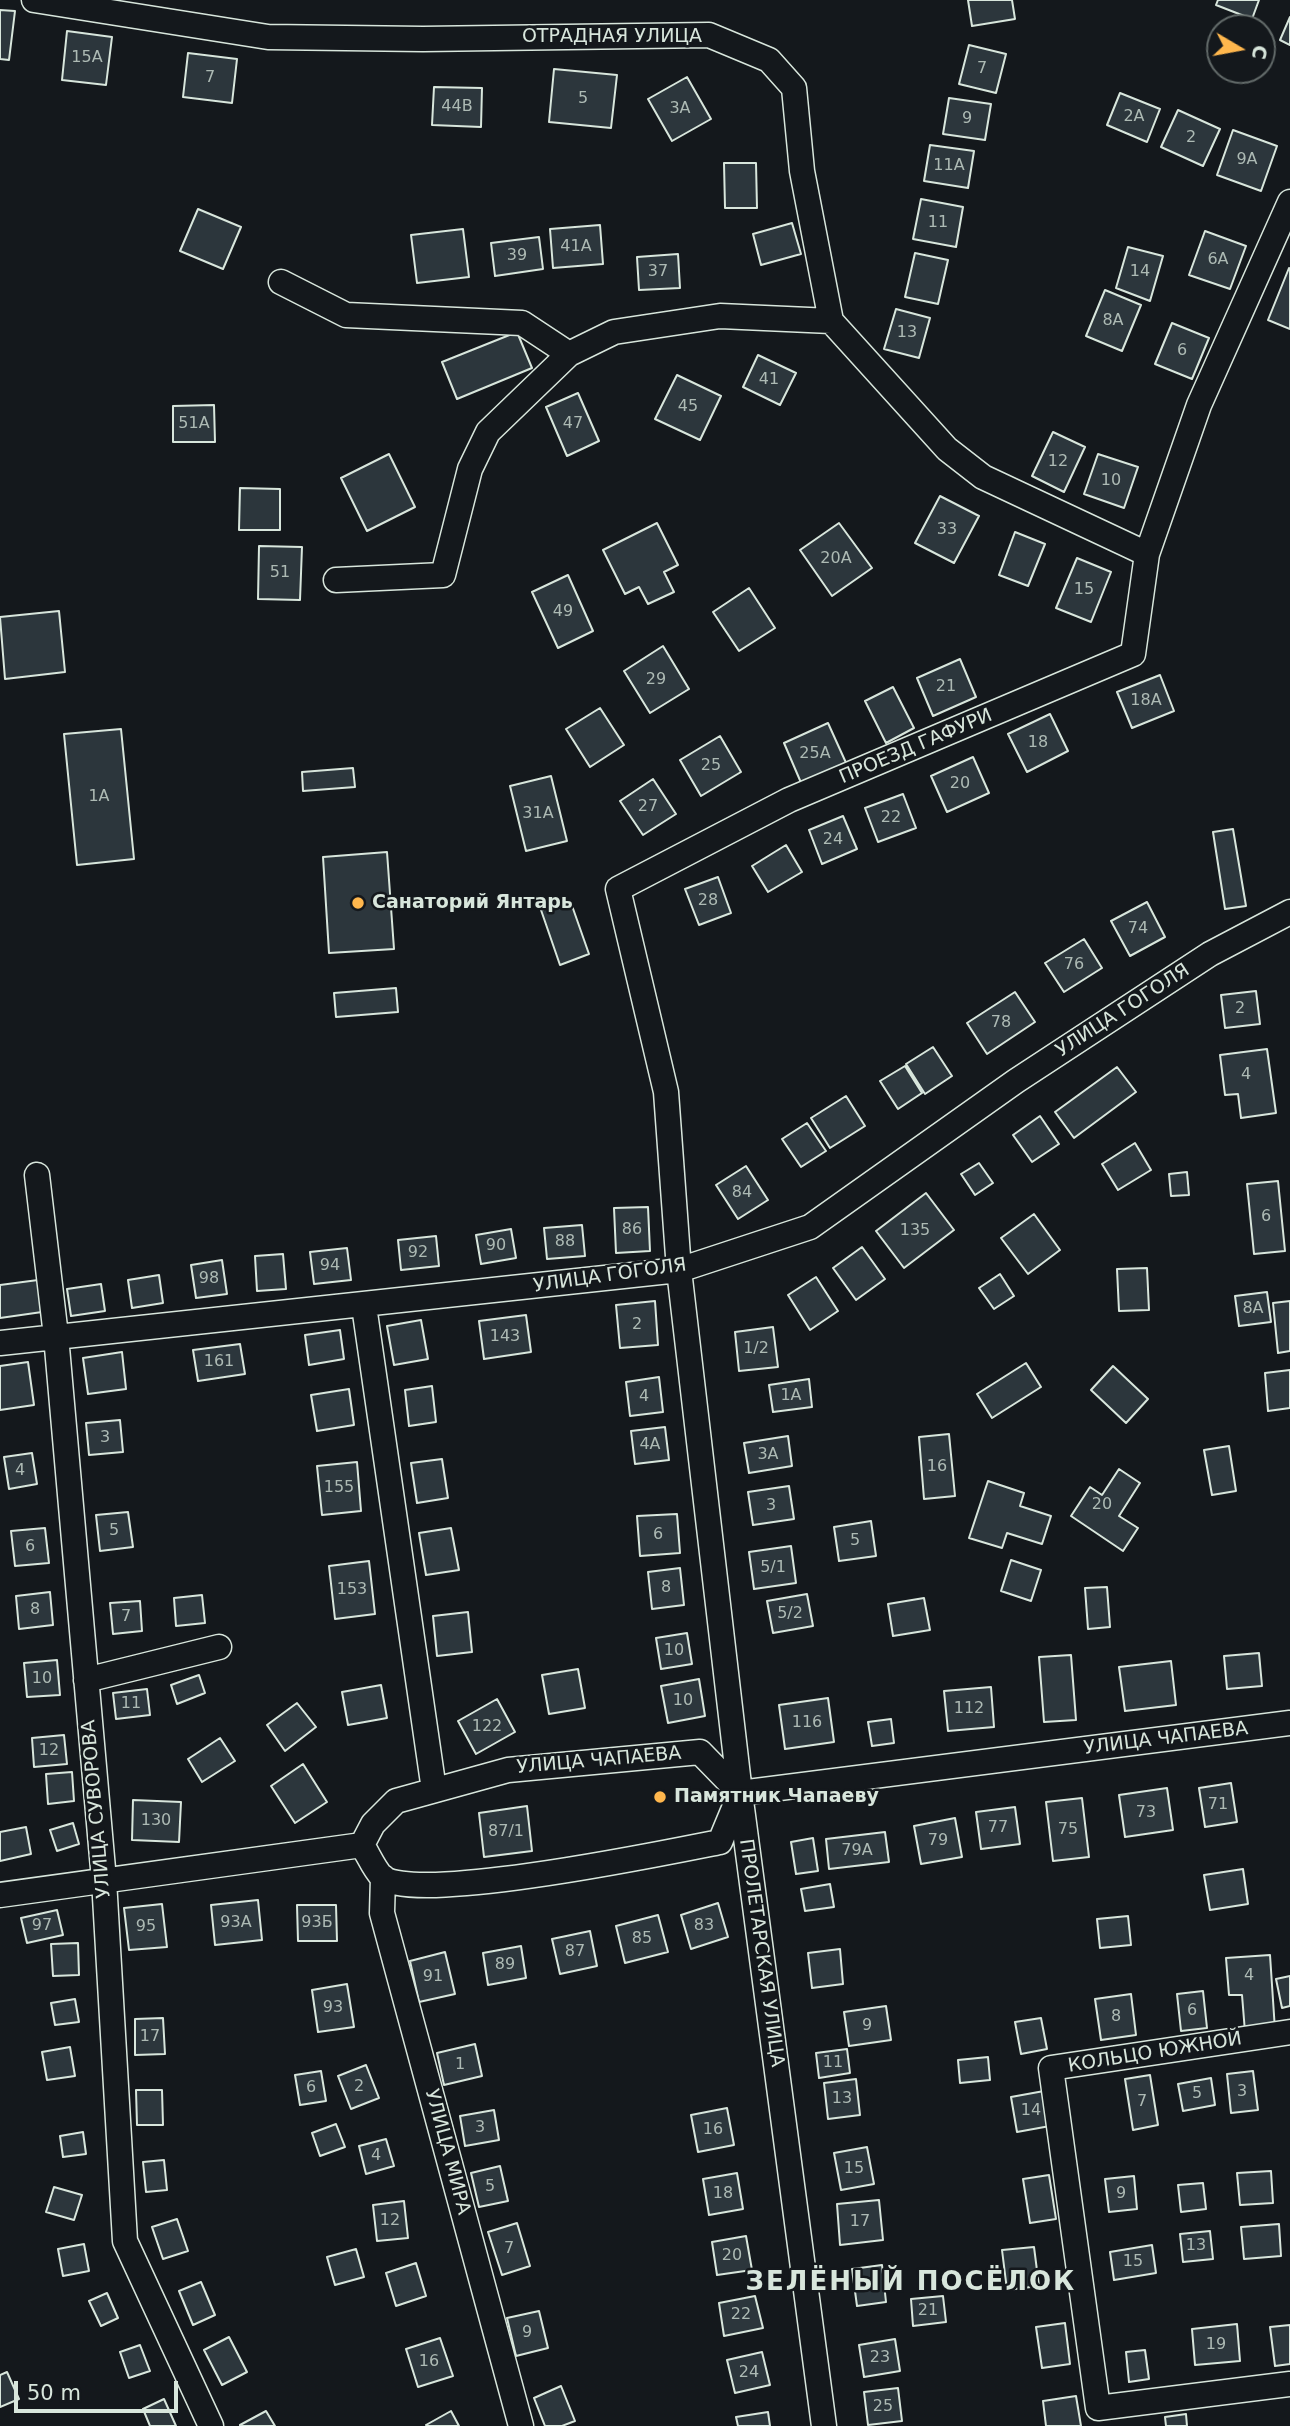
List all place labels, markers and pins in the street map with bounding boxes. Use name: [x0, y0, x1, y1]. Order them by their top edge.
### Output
place label: Санаторий Янтарь: [372, 892, 573, 914]
marker: Санаторий Янтарь: [350, 895, 366, 911]
place label: Памятник Чапаеву: [674, 1786, 879, 1808]
marker: Памятник Чапаеву: [652, 1789, 668, 1805]

